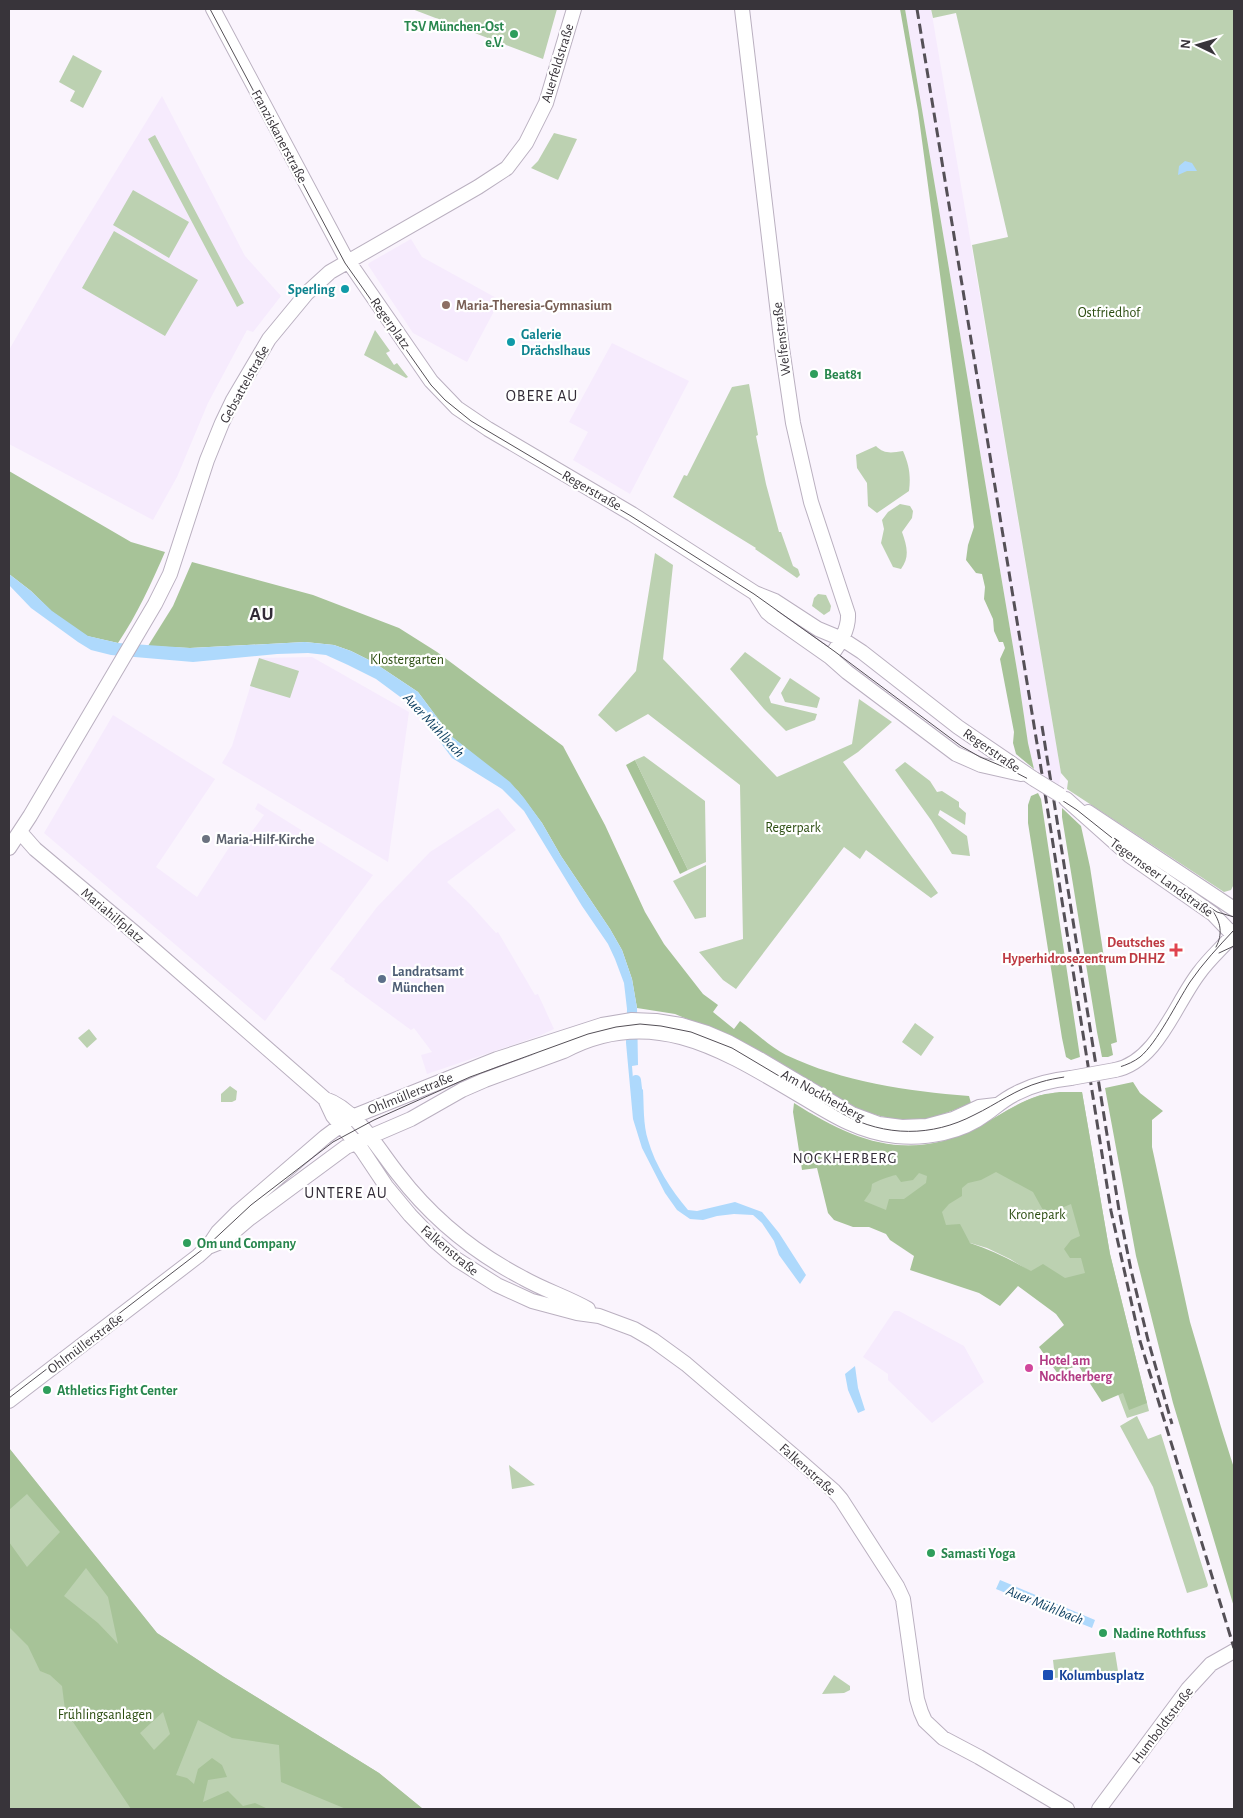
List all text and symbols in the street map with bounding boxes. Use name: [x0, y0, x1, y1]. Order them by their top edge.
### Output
place label: TSV München-Ost e.V.: [404, 20, 504, 50]
north arrow: [1173, 20, 1223, 70]
street label: Auerfeldstraße: [539, 22, 577, 104]
marker: TSV München-Ost e.V.: [508, 28, 520, 40]
text: N: [1179, 38, 1193, 49]
street label: Franziskanerstraße: [249, 88, 310, 185]
place label: Sperling: [288, 283, 336, 297]
marker: Sperling: [339, 283, 351, 295]
street label: Regerplatz: [368, 296, 413, 352]
marker: Maria-Theresia-Gymnasium: [440, 299, 452, 311]
place label: Maria-Theresia-Gymnasium: [456, 299, 612, 313]
street label: Welfenstraße: [771, 301, 793, 377]
park label: Ostfriedhof: [1078, 306, 1141, 320]
place label: Galerie Drächslhaus: [521, 328, 590, 358]
marker: Galerie Drächslhaus: [505, 336, 517, 348]
street label: Gebsattelstraße: [218, 343, 272, 426]
marker: Beat81: [808, 368, 820, 380]
place label: Beat81: [824, 368, 862, 382]
district label: OBERE AU: [506, 388, 578, 404]
street label: Regerstraße: [559, 468, 624, 513]
district label: AU: [249, 605, 275, 624]
park label: Klostergarten: [370, 653, 444, 667]
water label: Auer Mühlbach: [400, 690, 467, 760]
street label: Regerstraße: [960, 726, 1023, 776]
park label: Regerpark: [765, 821, 821, 835]
marker: Maria-Hilf-Kirche: [200, 833, 212, 845]
place label: Maria-Hilf-Kirche: [216, 833, 315, 847]
street label: Tegernseer Landstraße: [1107, 836, 1215, 920]
street label: Mariahilfplatz: [78, 886, 147, 946]
place label: Deutsches Hyperhidrosezentrum DHHZ: [1002, 936, 1165, 966]
marker: Deutsches Hyperhidrosezentrum DHHZ: [1169, 943, 1183, 957]
place label: Landratsamt München: [392, 965, 464, 995]
marker: Landratsamt München: [376, 973, 388, 985]
street label: Am Nockherberg: [779, 1067, 867, 1125]
street label: Ohlmüllerstraße: [366, 1070, 455, 1117]
district label: NOCKHERBERG: [793, 1151, 897, 1166]
district label: UNTERE AU: [304, 1185, 388, 1201]
park label: Kronepark: [1009, 1208, 1066, 1222]
street label: Falkenstraße: [418, 1223, 481, 1279]
marker: Om und Company: [181, 1237, 193, 1249]
place label: Om und Company: [197, 1237, 297, 1251]
street label: Ohlmüllerstraße: [45, 1311, 126, 1377]
place label: Hotel am Nockherberg: [1039, 1354, 1113, 1384]
marker: Hotel am Nockherberg: [1023, 1362, 1035, 1374]
marker: Athletics Fight Center: [41, 1384, 53, 1396]
place label: Athletics Fight Center: [57, 1384, 177, 1398]
street label: Falkenstraße: [777, 1441, 838, 1498]
marker: Samasti Yoga: [925, 1547, 937, 1559]
place label: Samasti Yoga: [941, 1547, 1016, 1561]
water label: Auer Mühlbach: [1003, 1583, 1086, 1628]
marker: Nadine Rothfuss: [1097, 1627, 1109, 1639]
place label: Nadine Rothfuss: [1113, 1627, 1206, 1641]
marker: Kolumbusplatz: [1041, 1668, 1055, 1682]
place label: Kolumbusplatz: [1059, 1669, 1144, 1683]
street label: Humboldtstraße: [1130, 1685, 1196, 1766]
park label: Frühlingsanlagen: [58, 1708, 152, 1722]

